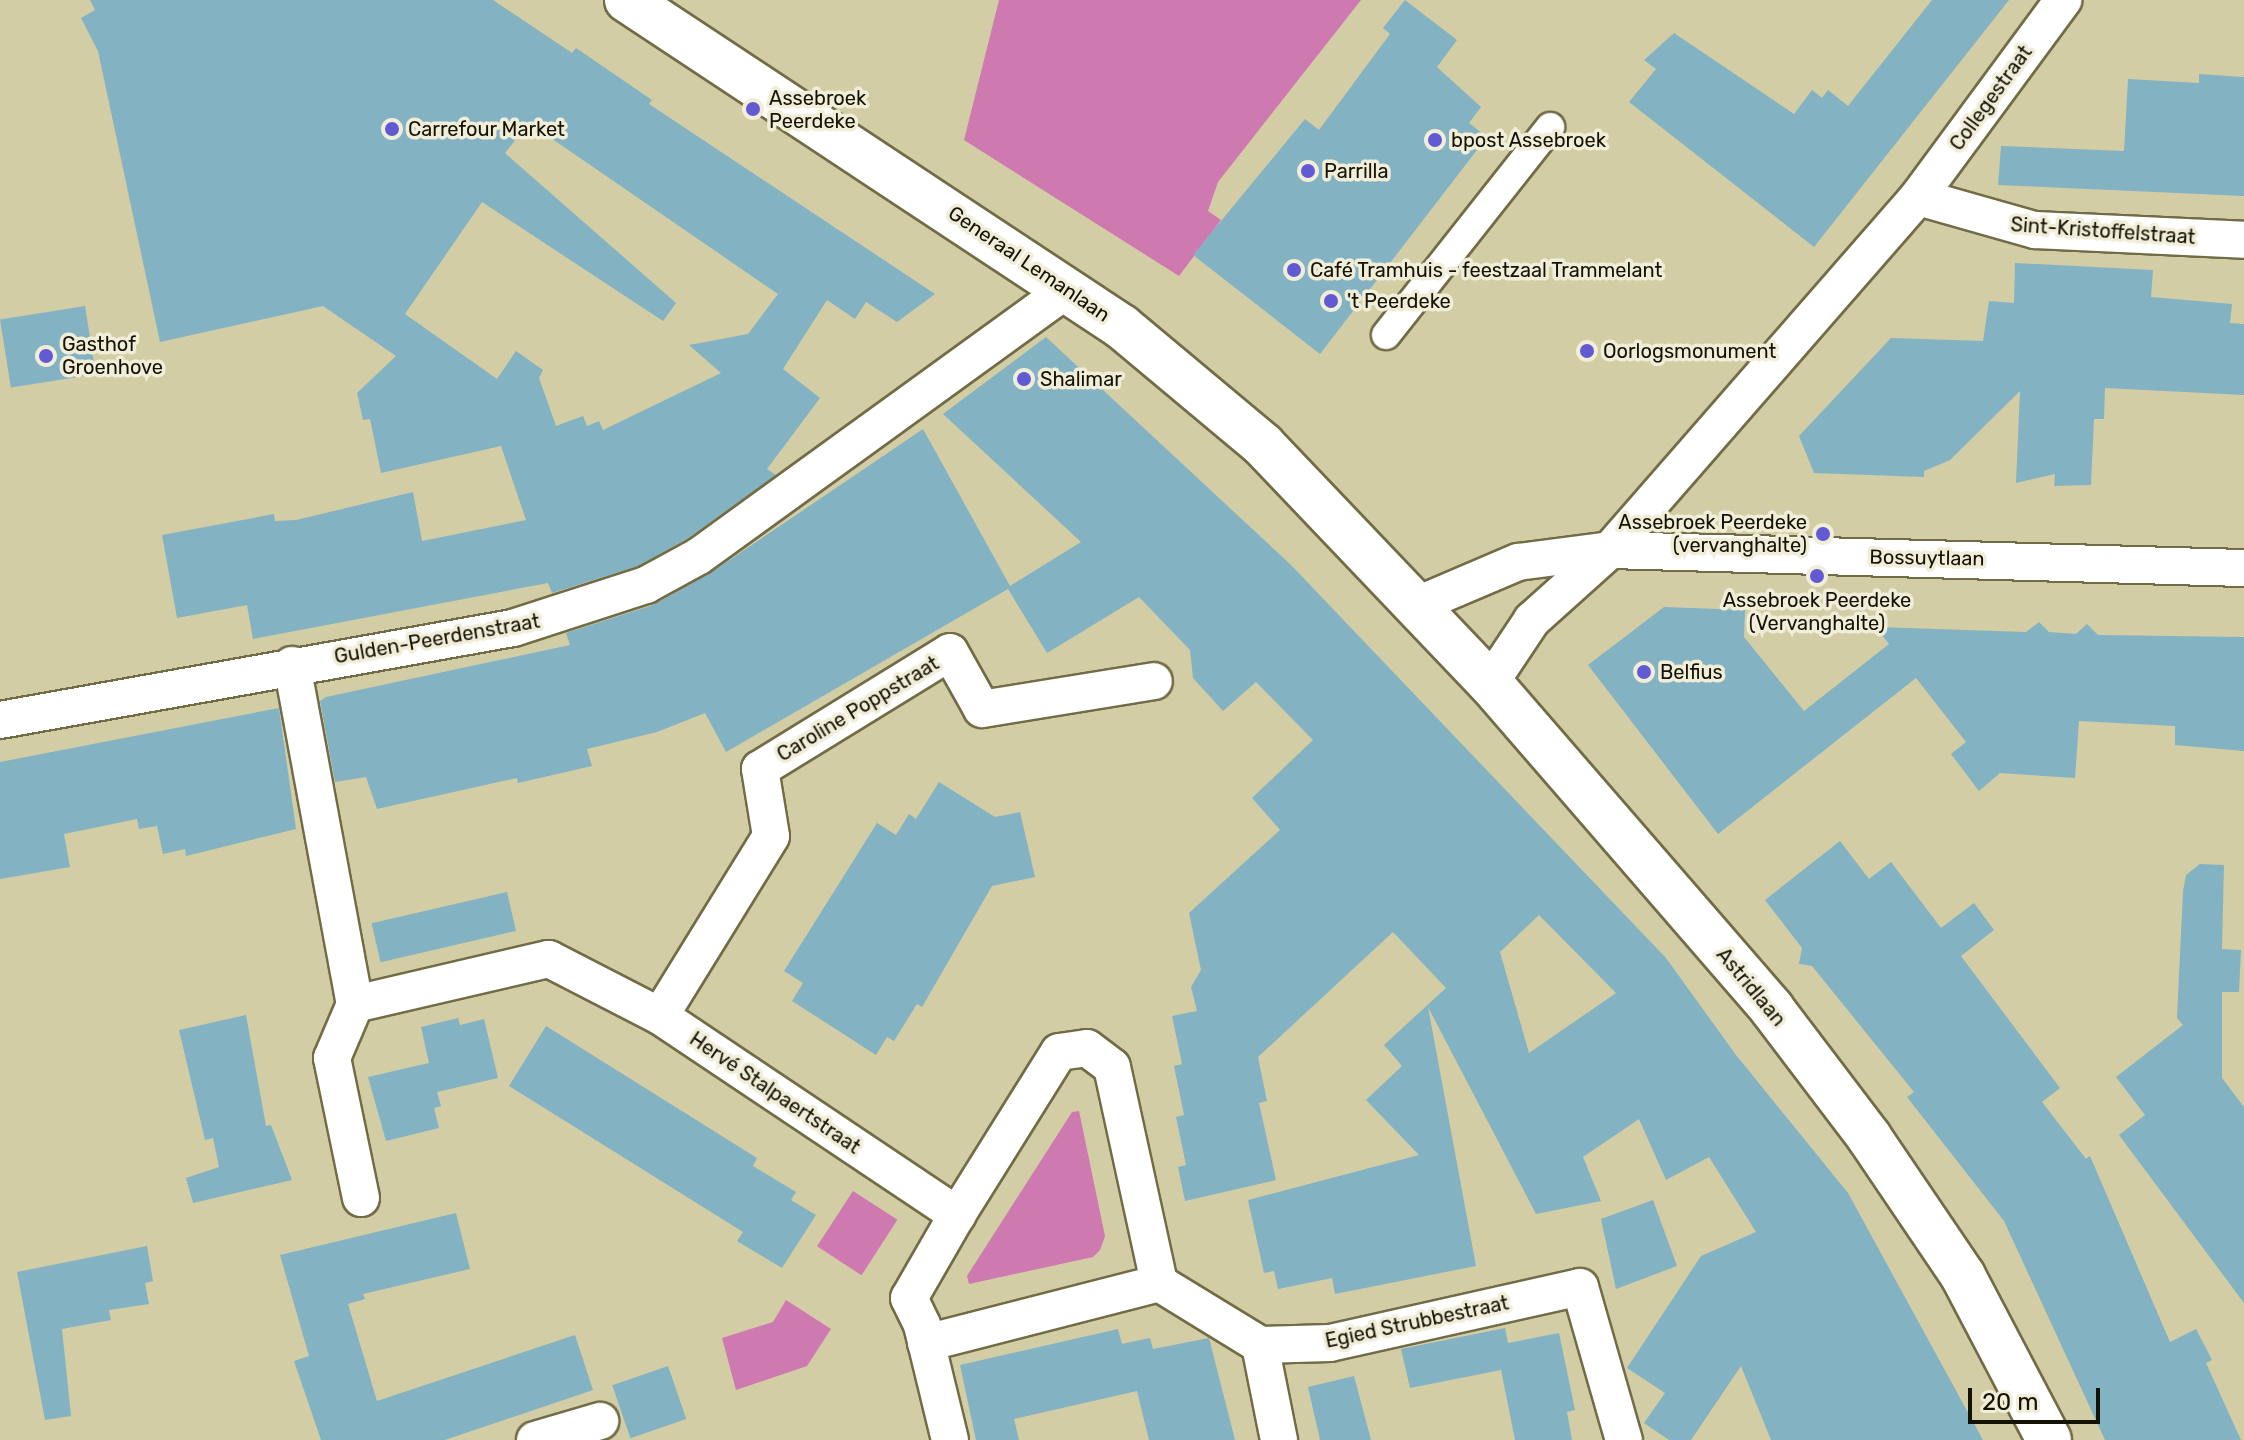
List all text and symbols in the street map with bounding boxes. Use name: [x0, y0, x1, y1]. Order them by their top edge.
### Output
street label: Collegestraat: [1945, 41, 2037, 155]
place label: Assebroek Peerdeke: [769, 86, 866, 133]
marker: Assebroek Peerdeke: [744, 100, 762, 118]
place label: Carrefour Market: [408, 117, 565, 141]
marker: Carrefour Market: [383, 120, 401, 138]
place label: bpost Assebroek: [1451, 128, 1607, 152]
marker: bpost Assebroek: [1426, 131, 1444, 149]
place label: Parrilla: [1324, 159, 1388, 183]
marker: Parrilla: [1299, 162, 1317, 180]
street label: Generaal Lemanlaan: [944, 201, 1114, 327]
street label: Sint-Kristoffelstraat: [2010, 213, 2196, 249]
place label: Café Tramhuis - feestzaal Trammelant: [1310, 258, 1664, 282]
marker: Café Tramhuis - feestzaal Trammelant: [1285, 261, 1303, 279]
place label: 't Peerdeke: [1347, 289, 1451, 313]
marker: 't Peerdeke: [1322, 292, 1340, 310]
place label: Gasthof Groenhove: [62, 332, 163, 379]
place label: Oorlogsmonument: [1603, 339, 1776, 363]
marker: Oorlogsmonument: [1578, 342, 1596, 360]
marker: Gasthof Groenhove: [37, 347, 55, 365]
place label: Shalimar: [1040, 367, 1122, 391]
marker: Shalimar: [1015, 370, 1033, 388]
place label: Assebroek Peerdeke (vervanghalte): [1618, 510, 1807, 557]
marker: Assebroek Peerdeke (vervanghalte): [1814, 525, 1832, 543]
street label: Bossuytlaan: [1869, 545, 1985, 571]
marker: Assebroek Peerdeke (Vervanghalte): [1808, 567, 1826, 585]
place label: Assebroek Peerdeke (Vervanghalte): [1723, 588, 1911, 635]
street label: Gulden-Peerdenstraat: [332, 609, 542, 669]
street label: Caroline Poppstraat: [773, 651, 943, 767]
place label: Belfius: [1660, 660, 1723, 684]
marker: Belfius: [1635, 663, 1653, 681]
street label: Astridlaan: [1711, 943, 1791, 1031]
street label: Hervé Stalpaertstraat: [685, 1027, 865, 1159]
street label: Egied Strubbestraat: [1323, 1291, 1511, 1353]
scale bar: [1972, 1372, 2104, 1422]
text: 20 m: [1982, 1388, 2039, 1416]

